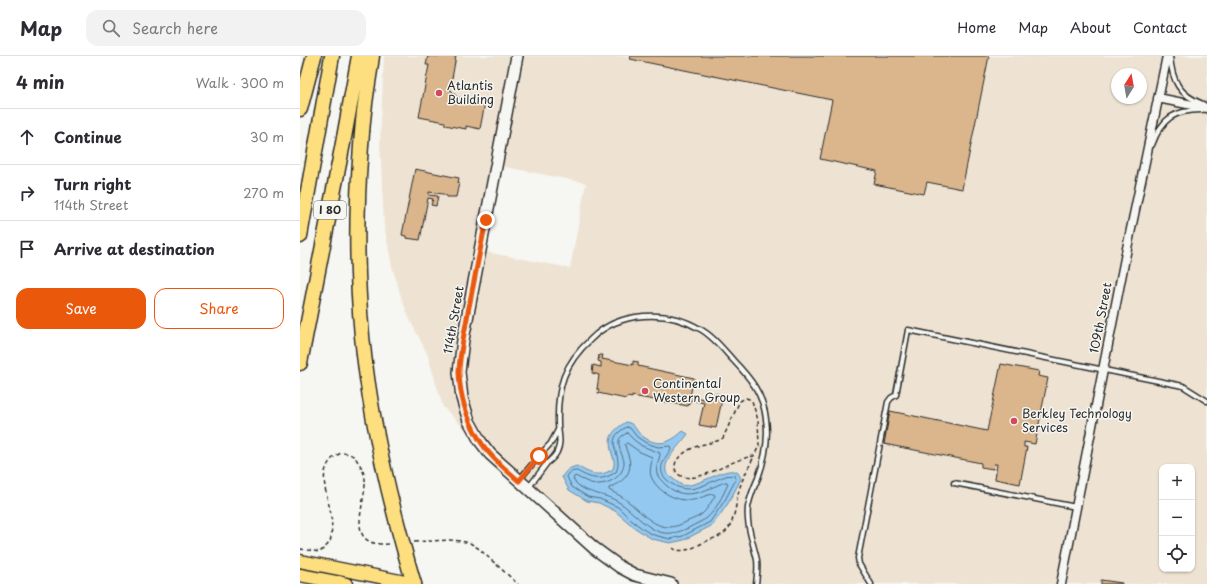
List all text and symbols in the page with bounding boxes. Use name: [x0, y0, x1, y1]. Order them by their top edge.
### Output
search box: [86, 10, 366, 46]
text: Map: [20, 14, 62, 42]
text: Search here: [132, 16, 218, 39]
icon: search: [100, 17, 122, 39]
text: Home: [957, 17, 996, 38]
text: Map: [1018, 17, 1048, 38]
text: About: [1070, 17, 1111, 38]
text: Contact: [1133, 17, 1187, 38]
north arrow: [1111, 68, 1147, 104]
text: 4 min: [16, 69, 64, 95]
text: Walk · 300 m: [196, 73, 284, 92]
place label: Atlantis Building: [447, 76, 494, 108]
marker: Atlantis Building: [434, 88, 444, 98]
text: Continue: [54, 125, 122, 148]
icon: ahead: [16, 126, 38, 148]
text: 30 m: [250, 127, 284, 146]
text: Turn right: [54, 172, 131, 195]
icon: right: [16, 182, 38, 204]
text: 270 m: [243, 183, 284, 202]
text: 114th Street: [54, 195, 128, 214]
road number: I 80: [314, 201, 346, 219]
route end: [477, 211, 495, 229]
text: Arrive at destination: [54, 237, 215, 260]
icon: arrive: [16, 238, 38, 260]
street label: 109th Street: [1084, 281, 1116, 355]
street label: 114th Street: [438, 284, 468, 355]
button: Save: [16, 288, 146, 329]
button: Share: [154, 288, 284, 329]
place label: Continental Western Group: [653, 374, 740, 406]
marker: Continental Western Group: [640, 386, 650, 396]
place label: Berkley Technology Services: [1022, 404, 1132, 436]
marker: Berkley Technology Services: [1009, 416, 1019, 426]
route start: [530, 447, 548, 465]
map controls: [1159, 464, 1195, 572]
button: +: [1159, 464, 1195, 500]
button: −: [1159, 500, 1195, 536]
button: locate: [1159, 536, 1195, 572]

